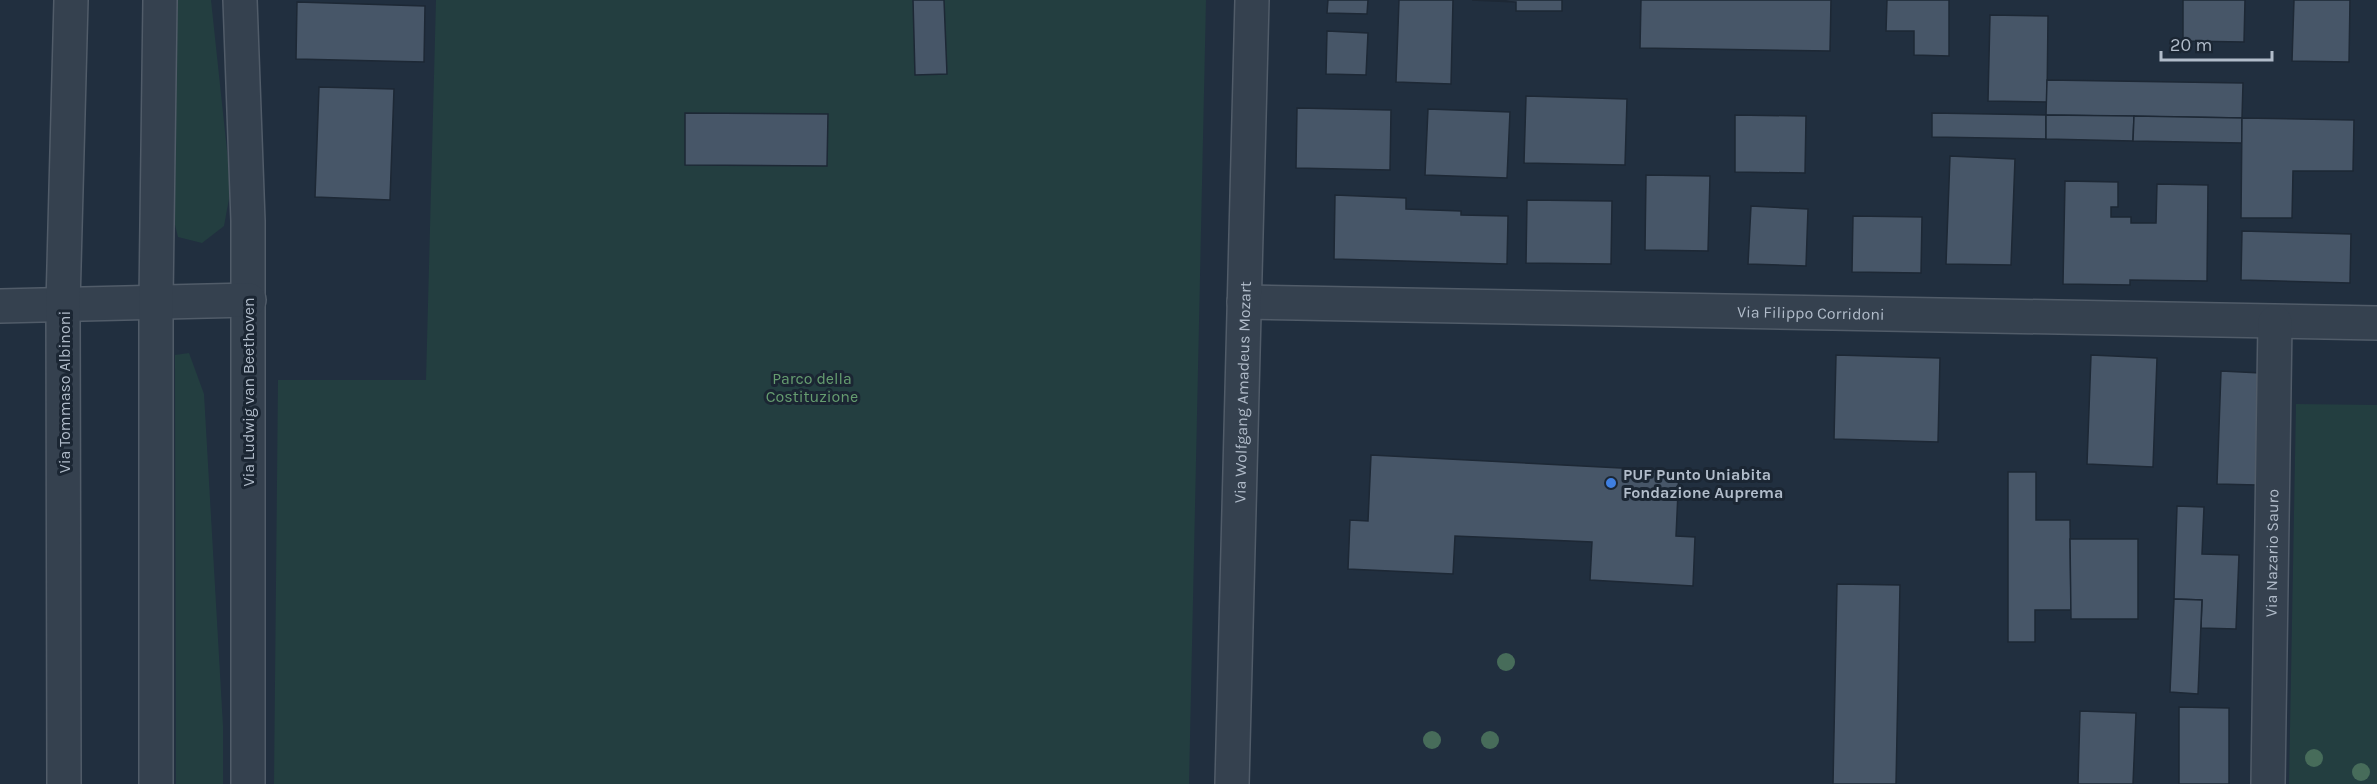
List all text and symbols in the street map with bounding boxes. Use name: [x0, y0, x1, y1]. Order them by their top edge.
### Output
scale bar: [2161, 24, 2272, 62]
text: 20 m: [2170, 34, 2212, 56]
street label: Via Wolfgang Amadeus Mozart: [1230, 281, 1255, 503]
street label: Via Ludwig van Beethoven: [239, 297, 258, 487]
street label: Via Filippo Corridoni: [1737, 302, 1885, 324]
street label: Via Tommaso Albinoni: [55, 311, 74, 473]
park label: Parco della Costituzione: [766, 369, 858, 406]
place label: PUF Punto Uniabita Fondazione Auprema: [1623, 465, 1783, 502]
marker: PUF Punto Uniabita Fondazione Auprema: [1604, 476, 1618, 490]
street label: Via Nazario Sauro: [2262, 489, 2282, 617]

